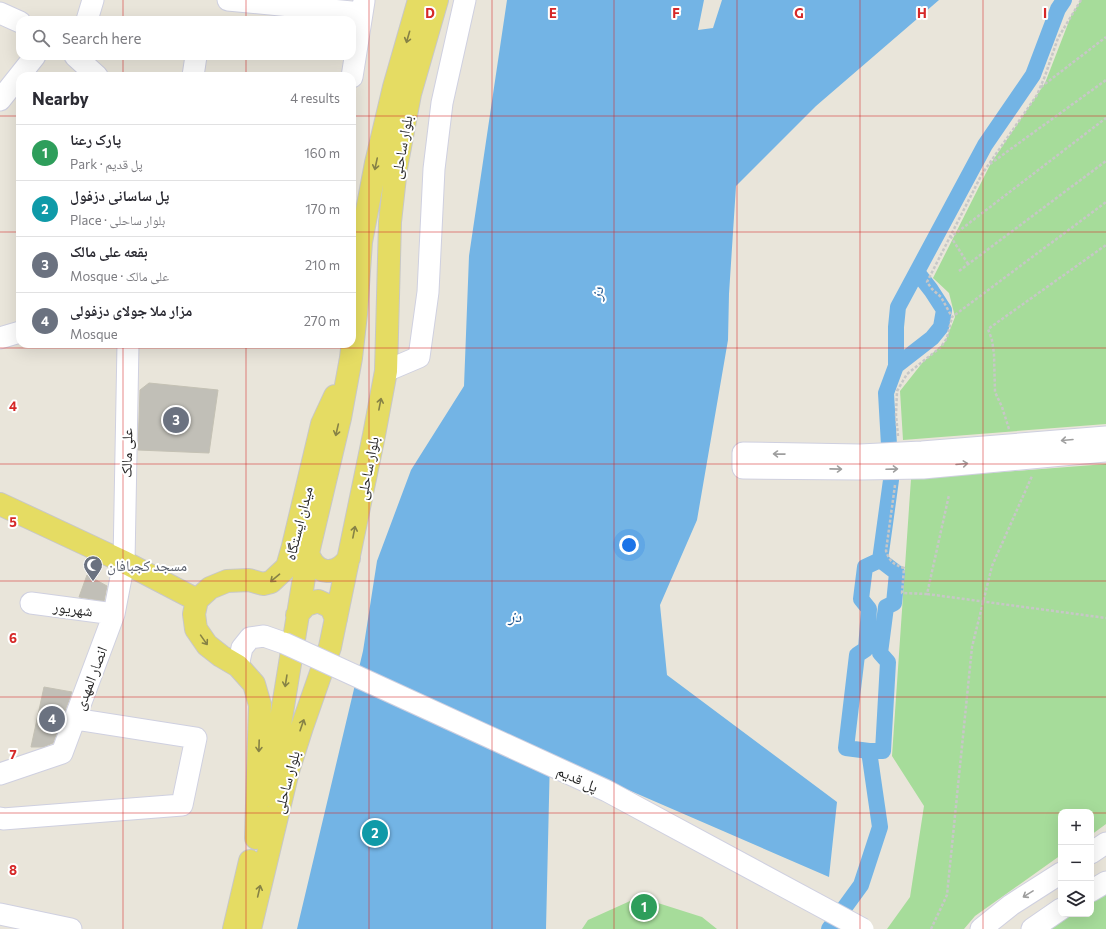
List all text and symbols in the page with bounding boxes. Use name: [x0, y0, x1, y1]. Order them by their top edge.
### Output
text: D: [425, 5, 435, 21]
text: E: [549, 5, 557, 21]
text: F: [672, 5, 680, 21]
text: G: [794, 5, 804, 21]
text: H: [917, 5, 927, 21]
text: I: [1043, 5, 1047, 21]
search box: [16, 16, 356, 60]
icon: search: [30, 27, 52, 49]
text: Search here: [62, 29, 141, 47]
one-way arrow: [404, 31, 411, 44]
text: Nearby: [32, 88, 89, 109]
text: 4 results: [290, 90, 340, 106]
street label: بلوار ساحلی: [387, 114, 417, 181]
text: پارک رعنا: [70, 130, 121, 148]
text: 1: [42, 145, 48, 161]
text: 160 m: [304, 145, 340, 161]
text: Park · پل قدیم: [70, 156, 143, 172]
one-way arrow: [372, 157, 380, 170]
text: پل ساسانی دزفول: [70, 186, 169, 204]
text: 2: [41, 201, 49, 217]
text: 170 m: [305, 201, 340, 217]
text: Place · بلوار ساحلی: [70, 212, 165, 228]
text: بقعه علی مالک: [70, 242, 148, 260]
text: 3: [41, 257, 49, 273]
text: 210 m: [305, 257, 340, 273]
text: Mosque · علی مالک: [70, 268, 169, 284]
water label: دز: [585, 285, 608, 302]
text: مزار ملا جولای دزفولی: [70, 301, 192, 319]
text: 4: [41, 313, 49, 329]
text: 270 m: [304, 313, 340, 329]
text: Mosque: [70, 326, 118, 342]
text: 4: [9, 398, 17, 414]
one-way arrow: [376, 398, 384, 411]
pin: 3: [163, 405, 189, 435]
one-way arrow: [333, 423, 340, 436]
street label: علی مالک: [117, 427, 137, 478]
street label: بلوار ساحلی: [352, 435, 384, 502]
one-way arrow: [1061, 437, 1074, 444]
one-way arrow: [773, 450, 786, 458]
one-way arrow: [955, 461, 968, 468]
one-way arrow: [829, 465, 842, 473]
one-way arrow: [885, 465, 898, 472]
street label: میدان ایستگاه: [280, 484, 318, 562]
text: 5: [9, 514, 17, 530]
one-way arrow: [351, 526, 359, 539]
your location: [619, 535, 639, 555]
mosque icon: مسجد کجبافان: [82, 554, 104, 582]
place label: مسجد کجبافان: [107, 556, 187, 576]
one-way arrow: [270, 574, 281, 582]
street label: شهریور: [51, 597, 94, 620]
water label: دز: [508, 606, 522, 626]
text: 6: [9, 630, 17, 646]
one-way arrow: [200, 634, 208, 645]
street label: انصار المهدی: [70, 644, 112, 713]
one-way arrow: [282, 674, 290, 687]
pin: 4: [39, 704, 65, 734]
one-way arrow: [299, 719, 307, 731]
one-way arrow: [255, 739, 263, 752]
text: 7: [9, 746, 17, 762]
street label: بلوار ساحلی: [269, 749, 305, 816]
street label: پل قدیم: [554, 761, 601, 797]
map controls: [1058, 809, 1094, 917]
button: +: [1058, 809, 1094, 845]
pin: 2: [362, 818, 388, 848]
button: −: [1058, 845, 1094, 881]
text: 8: [9, 862, 17, 878]
button: layers: [1058, 881, 1094, 917]
one-way arrow: [256, 885, 264, 898]
one-way arrow: [1023, 890, 1034, 898]
pin: 1: [631, 892, 657, 922]

